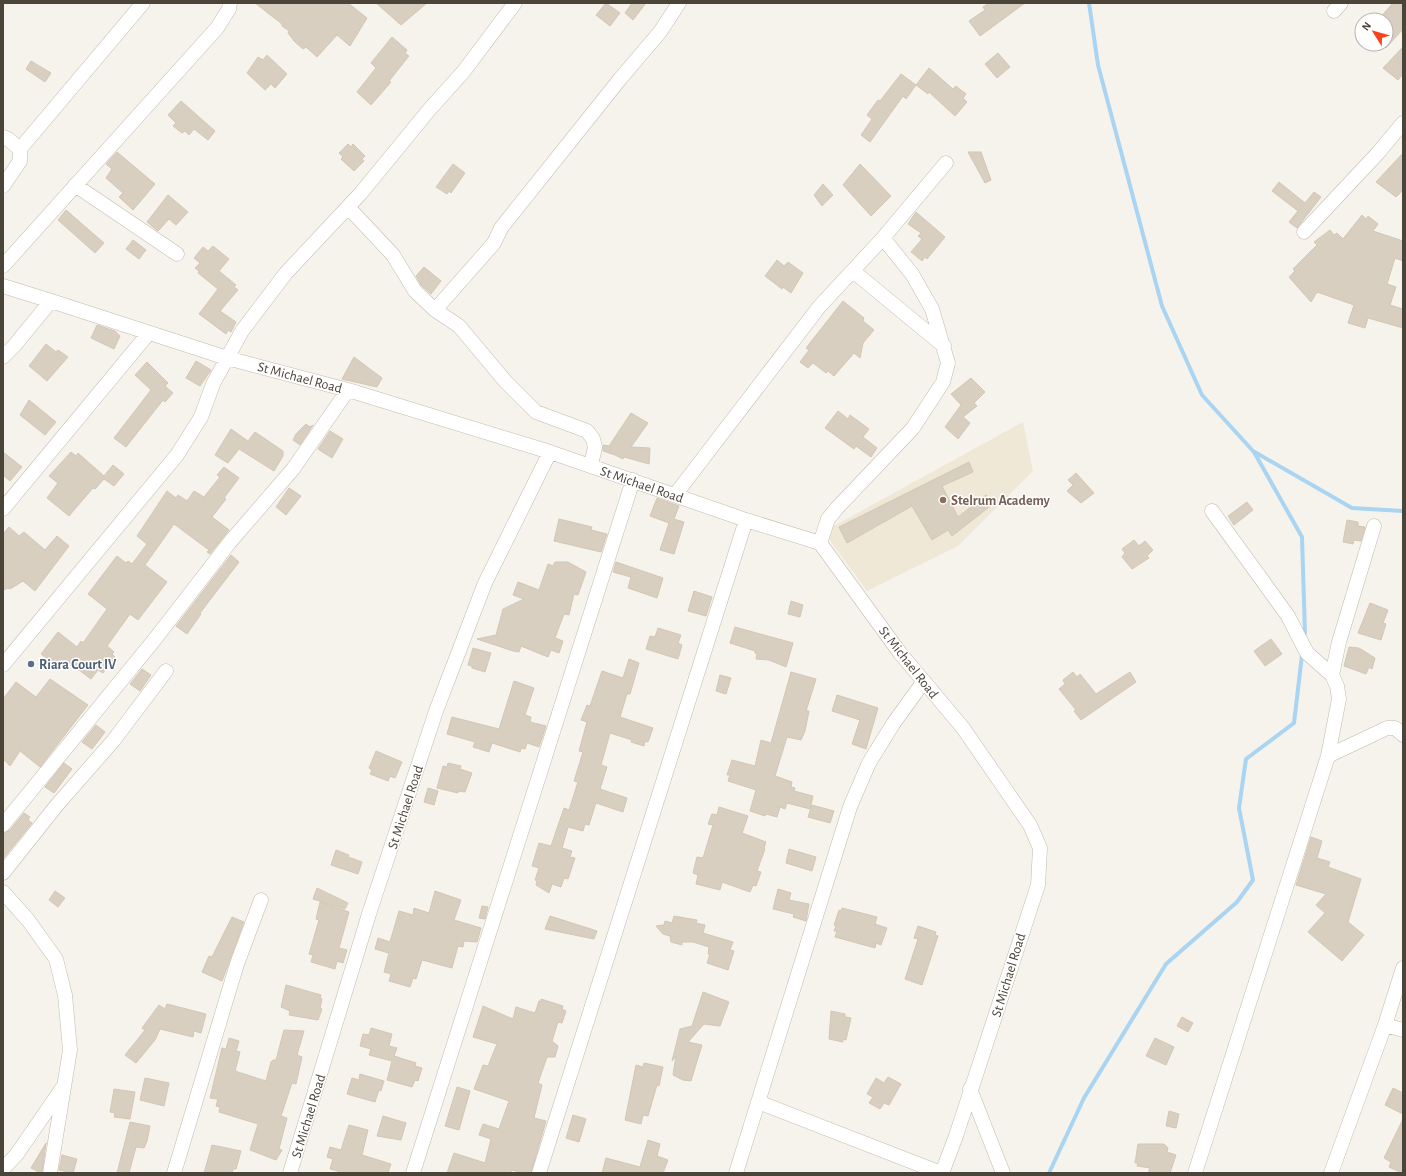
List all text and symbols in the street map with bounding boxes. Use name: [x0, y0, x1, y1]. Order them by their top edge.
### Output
north arrow: [1354, 12, 1394, 52]
text: N: [1360, 20, 1373, 33]
street label: St Michael Road: [256, 360, 344, 396]
street label: St Michael Road: [598, 464, 685, 506]
place label: Stelrum Academy: [951, 494, 1051, 508]
marker: Stelrum Academy: [938, 495, 948, 505]
street label: St Michael Road: [876, 624, 941, 701]
place label: Riara Court IV: [39, 658, 117, 672]
marker: Riara Court IV: [26, 659, 36, 669]
street label: St Michael Road: [386, 764, 426, 851]
street label: St Michael Road: [990, 932, 1028, 1019]
street label: St Michael Road: [290, 1073, 328, 1160]

